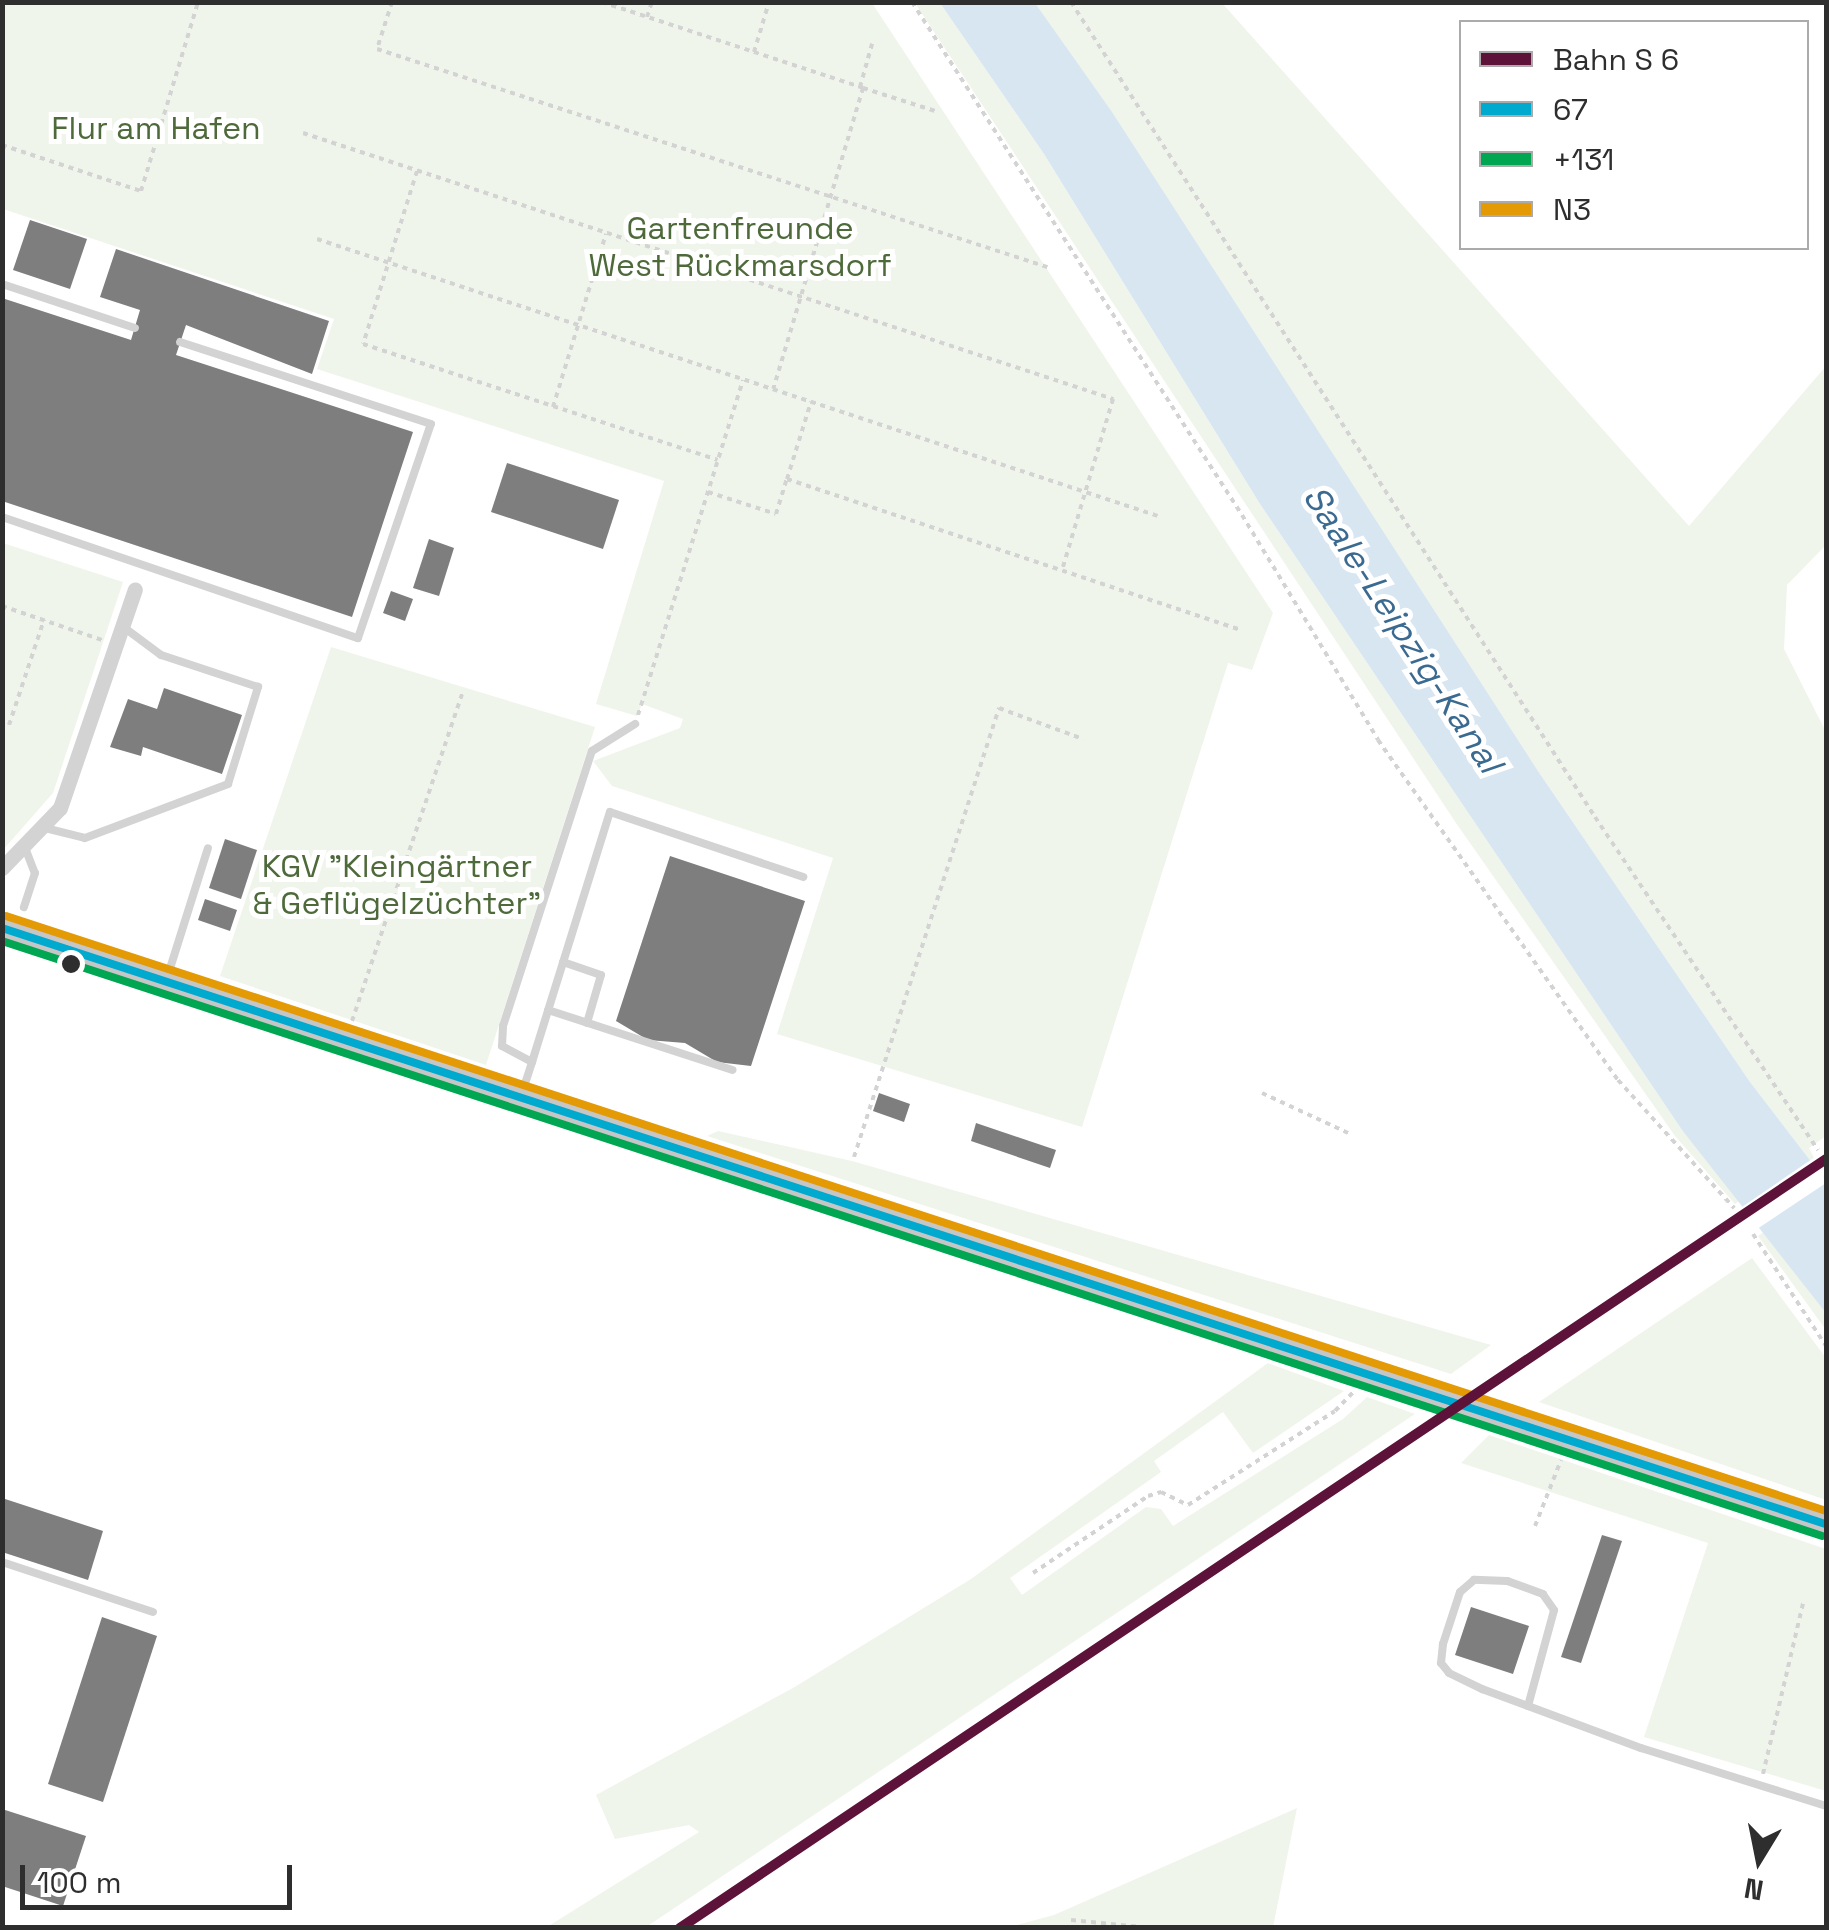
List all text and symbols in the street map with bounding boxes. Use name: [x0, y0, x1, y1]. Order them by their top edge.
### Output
legend: [1459, 20, 1809, 250]
text: Bahn S 6: [1553, 40, 1679, 79]
text: 67: [1553, 90, 1588, 129]
park label: Flur am Hafen: [51, 109, 261, 147]
text: +131: [1553, 140, 1614, 179]
text: N3: [1553, 190, 1591, 229]
park label: Gartenfreunde West Rückmarsdorf: [588, 210, 892, 285]
water label: Saale-Leipzig-Kanal: [1294, 478, 1512, 780]
park label: KGV "Kleingärtner & Geflügelzüchter": [253, 848, 541, 923]
unlabelled marker: [61, 954, 81, 974]
north arrow: [1709, 1810, 1809, 1910]
scale bar: [25, 1845, 298, 1907]
text: 100 m: [37, 1863, 122, 1902]
text: N: [1741, 1870, 1766, 1909]

